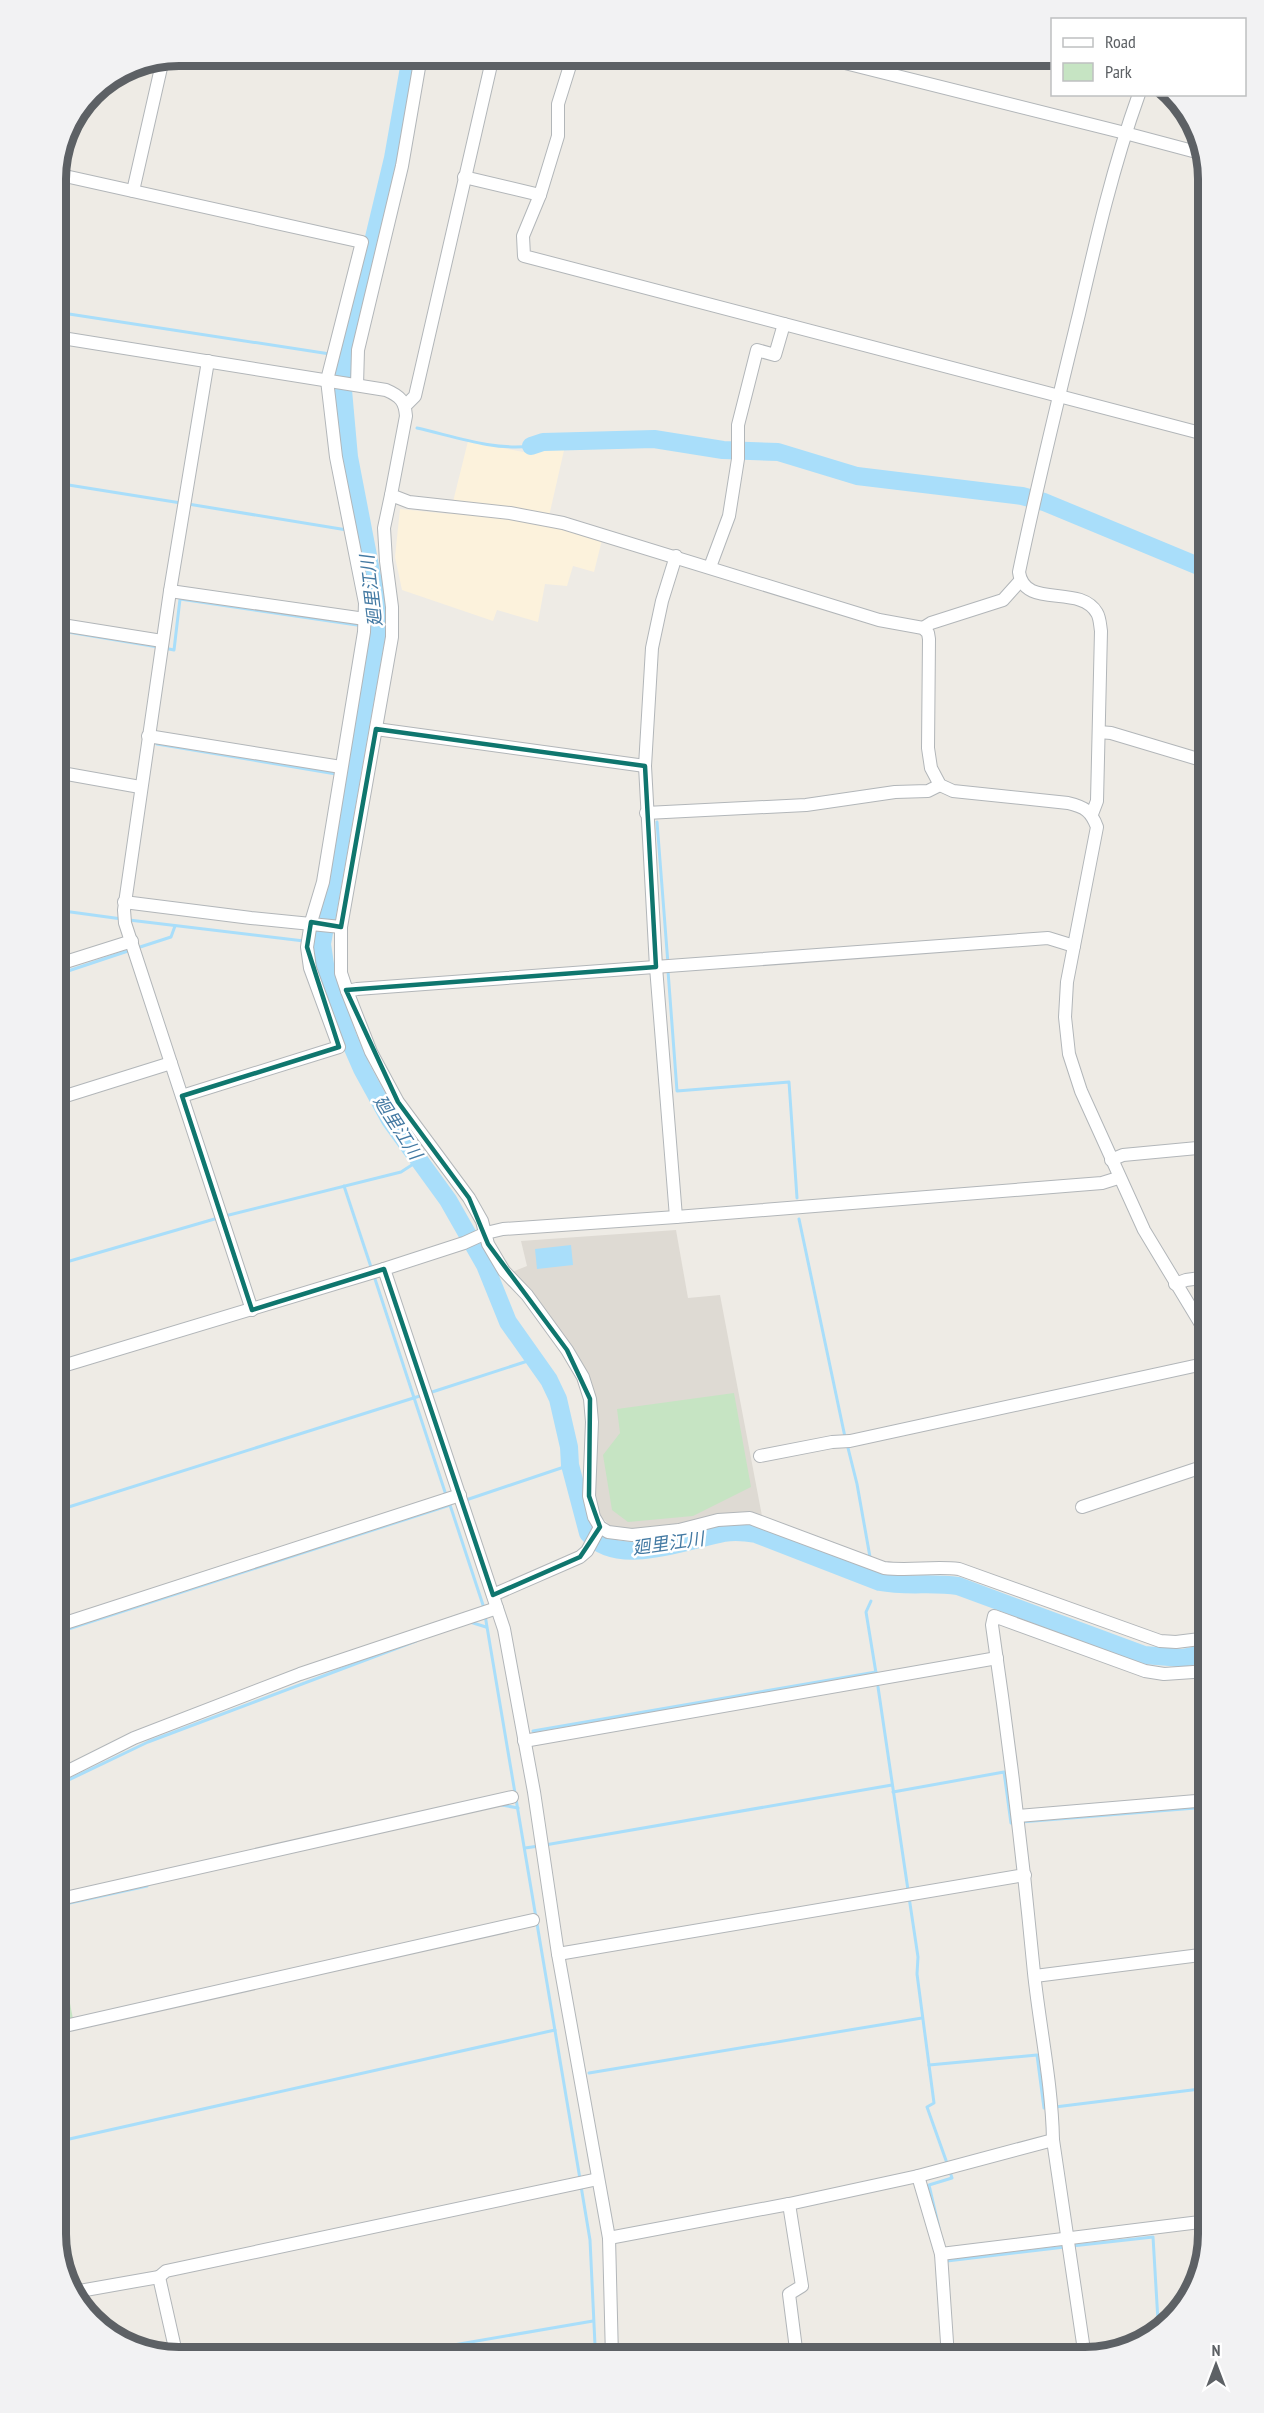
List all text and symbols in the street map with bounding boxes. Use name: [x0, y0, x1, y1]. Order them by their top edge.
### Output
legend: [1051, 18, 1246, 96]
text: Road: [1105, 30, 1136, 53]
text: Park: [1105, 60, 1132, 83]
water label: 廻里江川: [355, 552, 387, 628]
water label: 廻里江川: [369, 1091, 428, 1165]
water label: 廻里江川: [631, 1526, 707, 1559]
north arrow: [1186, 2335, 1246, 2395]
text: N: [1212, 2340, 1220, 2360]

